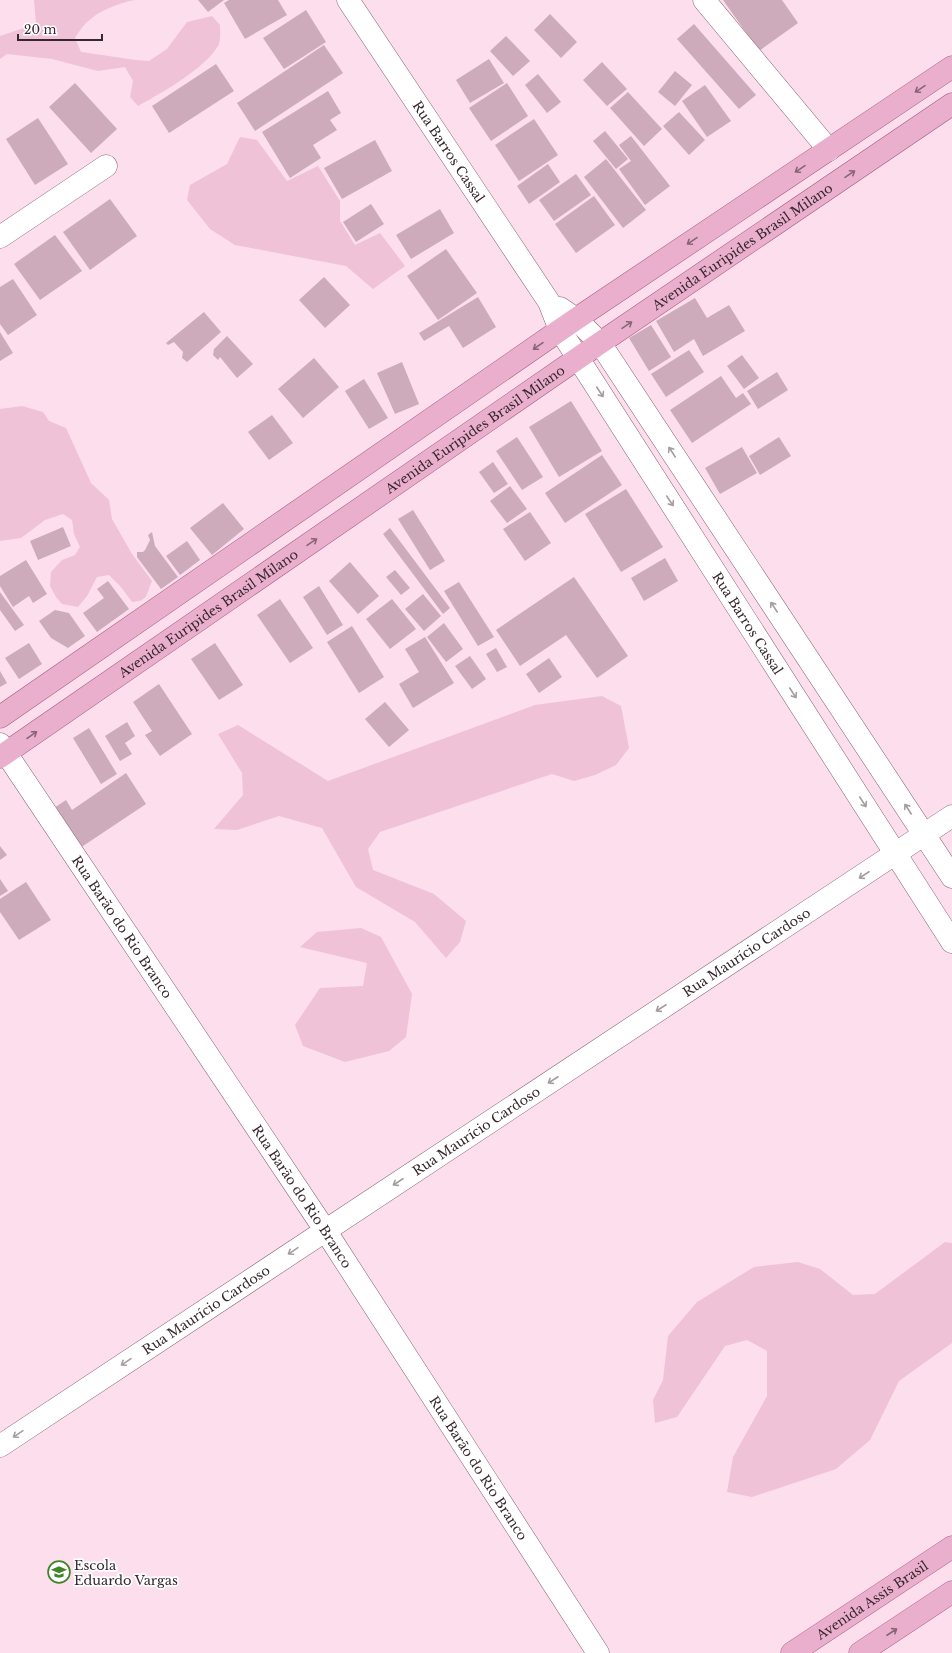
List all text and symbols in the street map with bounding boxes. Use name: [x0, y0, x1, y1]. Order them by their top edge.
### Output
scale bar: [18, 16, 102, 42]
text: 20 m: [24, 22, 56, 37]
one-way arrow: [914, 85, 925, 93]
street label: Rua Barros Cassal: [409, 98, 489, 205]
one-way arrow: [795, 165, 806, 173]
one-way arrow: [844, 170, 855, 178]
street label: Avenida Euripides Brasil Milano: [648, 179, 836, 314]
one-way arrow: [686, 238, 698, 246]
one-way arrow: [621, 321, 632, 329]
one-way arrow: [533, 342, 544, 350]
street label: Avenida Euripides Brasil Milano: [381, 361, 568, 498]
one-way arrow: [596, 386, 604, 398]
one-way arrow: [668, 447, 676, 458]
one-way arrow: [666, 495, 674, 506]
one-way arrow: [306, 538, 317, 546]
street label: Avenida Euripides Brasil Milano: [114, 545, 301, 682]
street label: Rua Barros Cassal: [709, 569, 787, 678]
one-way arrow: [770, 602, 778, 613]
one-way arrow: [789, 687, 797, 698]
one-way arrow: [26, 731, 37, 739]
one-way arrow: [859, 797, 868, 808]
one-way arrow: [903, 803, 911, 815]
street label: Rua Barão do Rio Branco: [68, 852, 176, 1002]
one-way arrow: [858, 871, 869, 879]
street label: Rua Maurício Cardoso: [679, 904, 813, 1000]
one-way arrow: [656, 1004, 667, 1012]
one-way arrow: [548, 1076, 559, 1084]
street label: Rua Maurício Cardoso: [409, 1083, 543, 1179]
street label: Rua Barão do Rio Branco: [249, 1121, 356, 1271]
one-way arrow: [392, 1178, 403, 1186]
one-way arrow: [287, 1247, 298, 1255]
street label: Rua Maurício Cardoso: [139, 1261, 273, 1358]
one-way arrow: [121, 1358, 132, 1366]
street label: Rua Barão do Rio Branco: [426, 1393, 531, 1543]
one-way arrow: [13, 1430, 24, 1438]
place label: Escola Eduardo Vargas: [74, 1557, 178, 1589]
street label: Avenida Assis Brasil: [812, 1557, 931, 1644]
school or university icon: Escola Eduardo Vargas: [46, 1559, 72, 1585]
one-way arrow: [886, 1627, 898, 1635]

